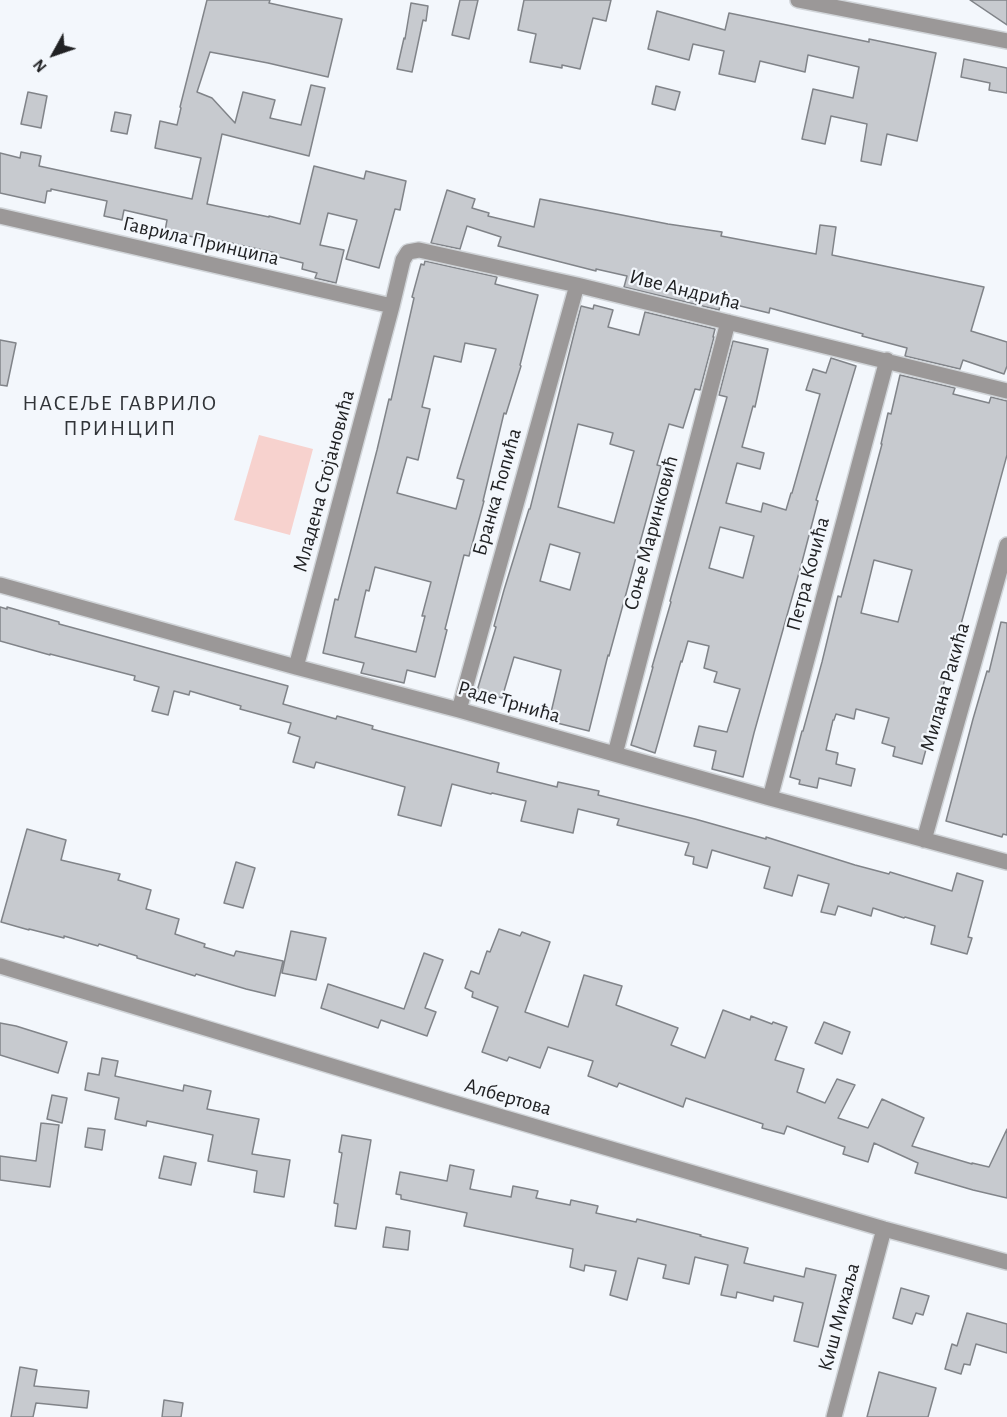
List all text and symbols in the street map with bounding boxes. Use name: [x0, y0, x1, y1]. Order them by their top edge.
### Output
north arrow: [24, 24, 84, 84]
text: N: [31, 56, 50, 75]
street label: Гаврила Принципа: [120, 211, 282, 271]
street label: Иве Андрића: [627, 264, 743, 316]
street label: Младена Стојановића: [288, 387, 360, 575]
district label: НАСЕЉЕ ГАВРИЛО ПРИНЦИП: [22, 390, 218, 442]
street label: Бранка Ћопића: [467, 425, 527, 559]
street label: Соње Маринковић: [618, 453, 684, 613]
street label: Петра Кочића: [781, 514, 835, 634]
street label: Милана Ракића: [915, 620, 975, 754]
street label: Раде Трнића: [455, 675, 563, 729]
street label: Албертова: [462, 1073, 554, 1121]
street label: Киш Михаља: [812, 1260, 866, 1374]

